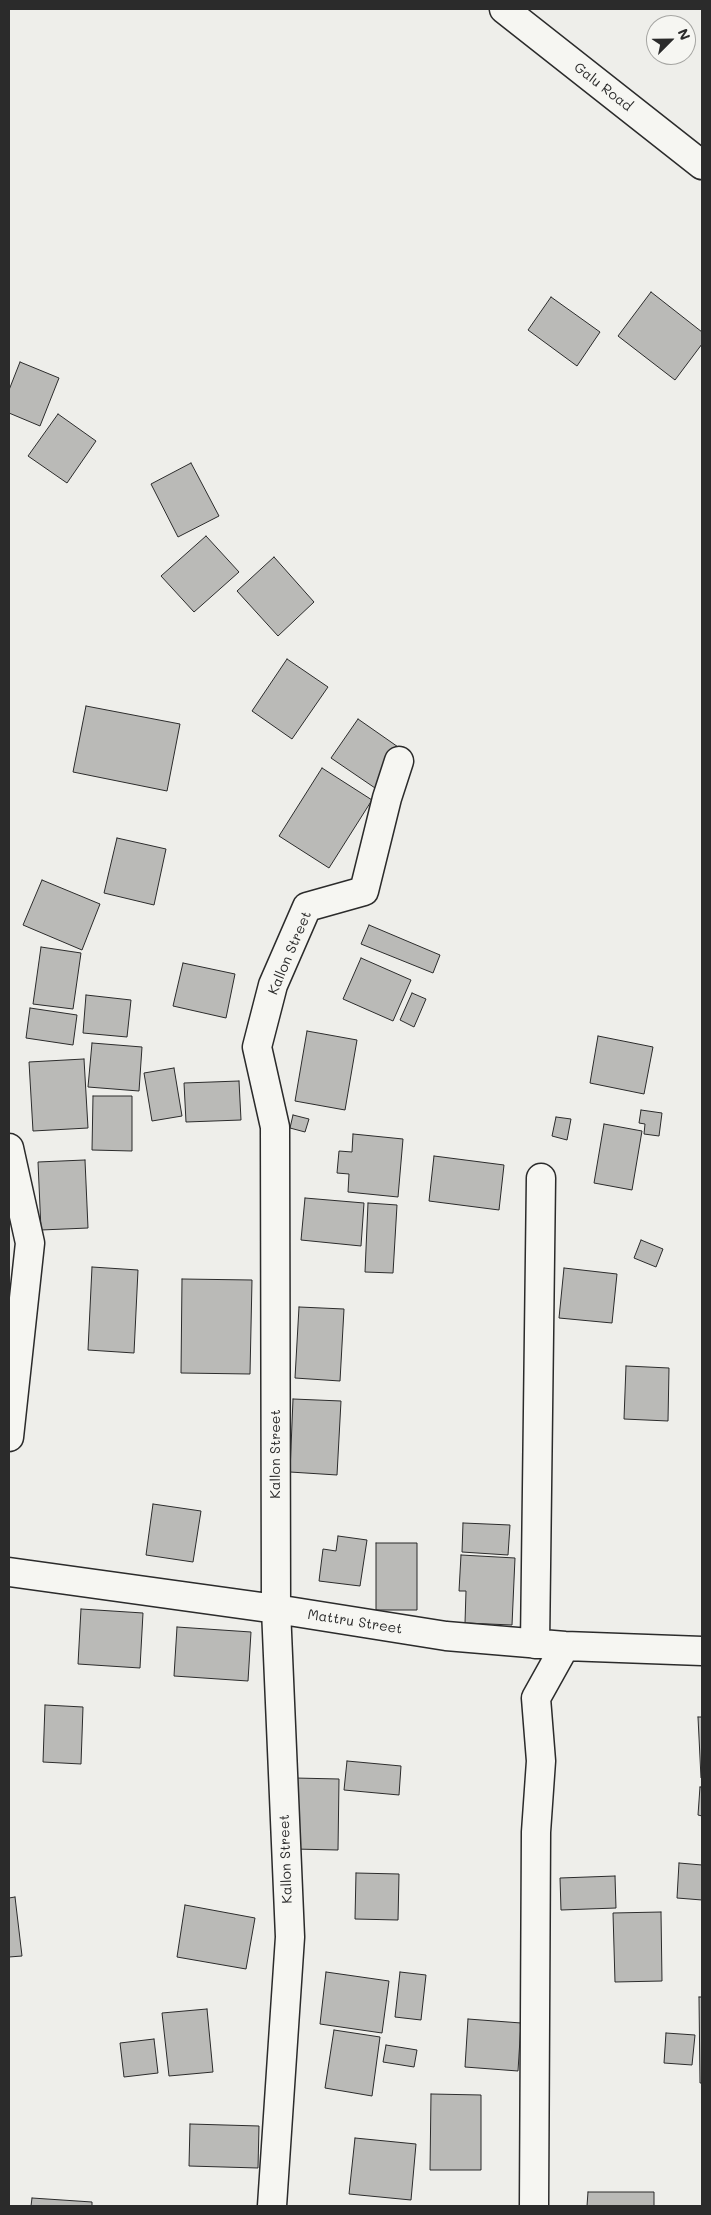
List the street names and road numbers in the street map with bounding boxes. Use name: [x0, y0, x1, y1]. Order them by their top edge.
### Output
street label: Galu Road: [570, 59, 636, 115]
street label: Kallon Street: [265, 909, 315, 997]
street label: Kallon Street: [268, 1409, 284, 1499]
street label: Mattru Street: [306, 1606, 404, 1638]
street label: Kallon Street: [276, 1814, 296, 1904]

